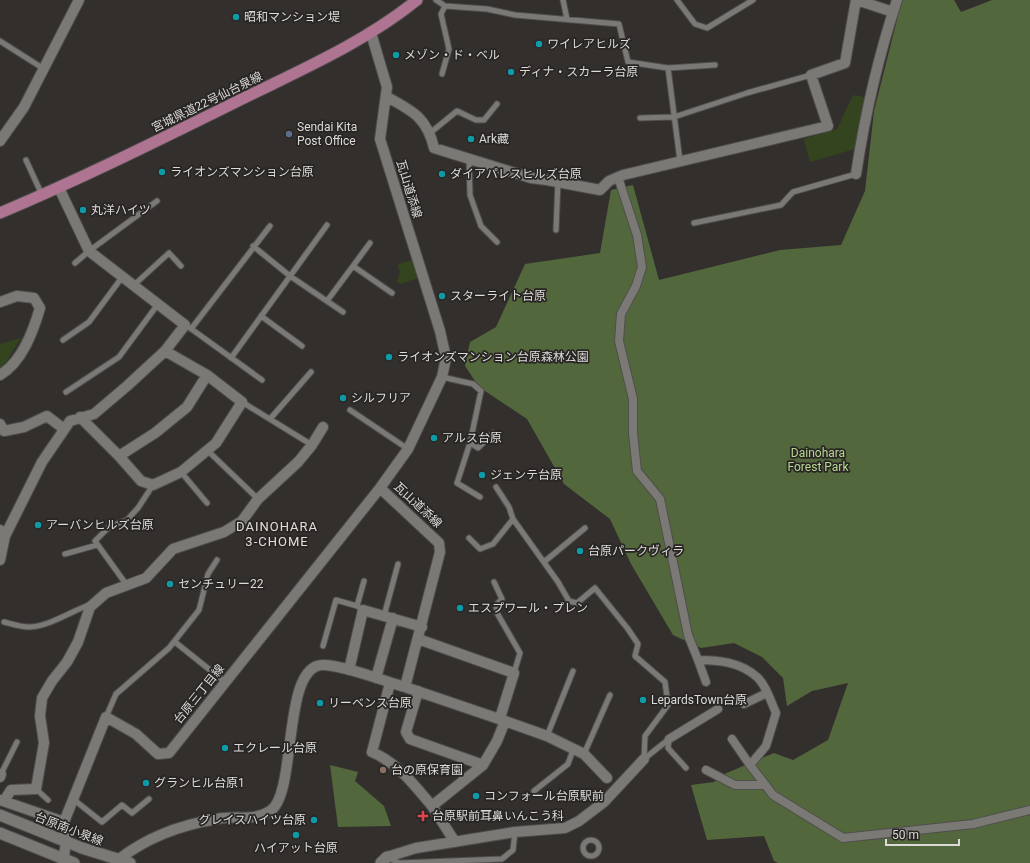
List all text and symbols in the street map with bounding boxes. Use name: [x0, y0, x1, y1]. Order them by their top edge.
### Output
place label: 昭和マンション堤: [244, 10, 340, 24]
marker: 昭和マンション堤: [231, 12, 241, 22]
place label: ワイレアヒルズ: [547, 37, 631, 51]
marker: ワイレアヒルズ: [534, 39, 544, 49]
place label: メゾン・ド・ベル: [404, 48, 500, 62]
marker: メゾン・ド・ベル: [391, 50, 401, 60]
place label: ディナ・スカーラ台原: [519, 65, 638, 79]
marker: ディナ・スカーラ台原: [506, 67, 516, 77]
street label: 宮城県道22号仙台泉線: [149, 69, 265, 135]
place label: Sendai Kita Post Office: [297, 120, 357, 148]
marker: Sendai Kita Post Office: [284, 129, 294, 139]
place label: Ark藏: [479, 132, 509, 146]
marker: Ark藏: [466, 134, 476, 144]
street label: 瓦山道添線: [394, 158, 424, 220]
place label: ライオンズマンション台原: [170, 165, 314, 179]
marker: ライオンズマンション台原: [157, 167, 167, 177]
place label: ダイアパレスヒルズ台原: [450, 167, 582, 181]
marker: ダイアパレスヒルズ台原: [437, 169, 447, 179]
place label: 丸洋ハイツ: [91, 203, 151, 217]
marker: 丸洋ハイツ: [78, 205, 88, 215]
place label: スターライト台原: [450, 289, 546, 303]
marker: スターライト台原: [437, 291, 447, 301]
place label: ライオンズマンション台原森林公園: [397, 350, 589, 364]
marker: ライオンズマンション台原森林公園: [384, 352, 394, 362]
place label: シルフリア: [351, 391, 411, 405]
marker: シルフリア: [338, 393, 348, 403]
place label: アルス台原: [442, 431, 502, 445]
marker: アルス台原: [429, 433, 439, 443]
park label: Dainohara Forest Park: [788, 446, 849, 474]
place label: ジェンテ台原: [490, 468, 562, 482]
marker: ジェンテ台原: [477, 470, 487, 480]
street label: 瓦山道添線: [391, 479, 445, 531]
place label: アーバンヒルズ台原: [46, 518, 154, 532]
district label: DAINOHARA 3-CHOME: [236, 519, 318, 549]
marker: アーバンヒルズ台原: [33, 520, 43, 530]
place label: 台原パークヴィラ: [588, 544, 684, 558]
marker: 台原パークヴィラ: [575, 546, 585, 556]
place label: センチュリー22: [178, 577, 264, 591]
marker: センチュリー22: [165, 579, 175, 589]
place label: エスプワール・プレン: [468, 601, 588, 615]
marker: エスプワール・プレン: [455, 603, 465, 613]
street label: 台原三丁目線: [171, 662, 227, 726]
place label: LepardsTown台原: [651, 693, 747, 707]
marker: LepardsTown台原: [638, 695, 648, 705]
place label: リーベンス台原: [328, 696, 412, 710]
marker: リーベンス台原: [315, 698, 325, 708]
place label: エクレール台原: [233, 741, 317, 755]
marker: エクレール台原: [220, 743, 230, 753]
place label: 台の原保育園: [391, 763, 463, 777]
marker: 台の原保育園: [378, 765, 388, 775]
place label: グランヒル台原1: [154, 776, 245, 790]
marker: グランヒル台原1: [141, 778, 151, 788]
place label: コンフォール台原駅前: [484, 789, 604, 803]
marker: コンフォール台原駅前: [471, 791, 481, 801]
place label: 台原駅前耳鼻いんこう科: [432, 809, 564, 823]
street label: 台原南小泉線: [33, 810, 105, 848]
marker: 台原駅前耳鼻いんこう科: [417, 810, 429, 822]
place label: グレイスハイツ台原: [199, 813, 306, 827]
marker: グレイスハイツ台原: [309, 815, 319, 825]
scale bar: [886, 821, 959, 847]
text: 50 m: [892, 828, 919, 842]
marker: ハイアット台原: [291, 830, 301, 840]
place label: ハイアット台原: [254, 841, 338, 855]

